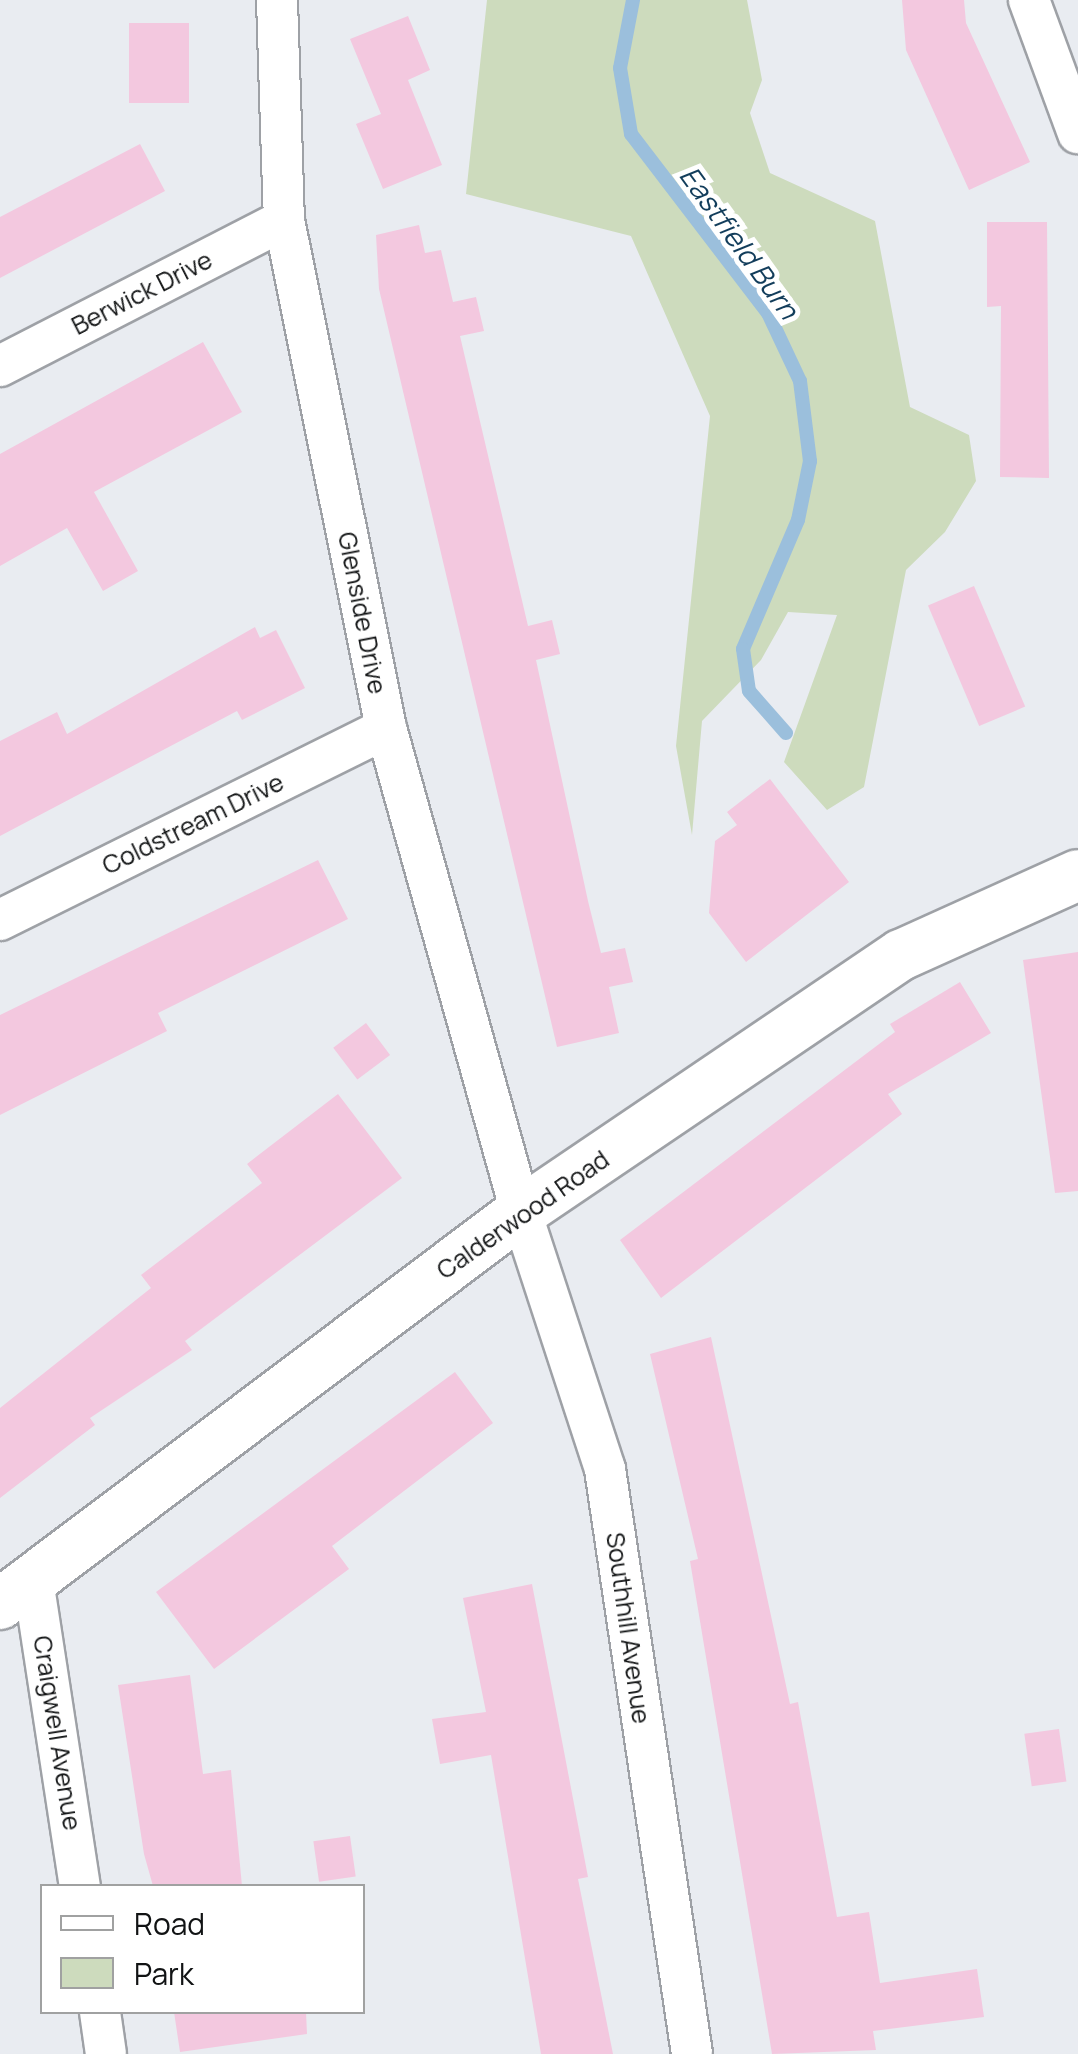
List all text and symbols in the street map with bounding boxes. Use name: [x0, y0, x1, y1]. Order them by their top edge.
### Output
water label: Eastfield Burn: [674, 159, 806, 325]
street label: Berwick Drive: [67, 245, 217, 341]
street label: Glenside Drive: [332, 529, 392, 697]
street label: Coldstream Drive: [97, 767, 289, 881]
street label: Calderwood Road: [431, 1144, 615, 1286]
street label: Southhill Avenue: [600, 1530, 656, 1726]
street label: Craigwell Avenue: [27, 1634, 87, 1832]
legend: [40, 1884, 365, 2014]
text: Road: [134, 1903, 205, 1944]
text: Park: [134, 1953, 194, 1994]

